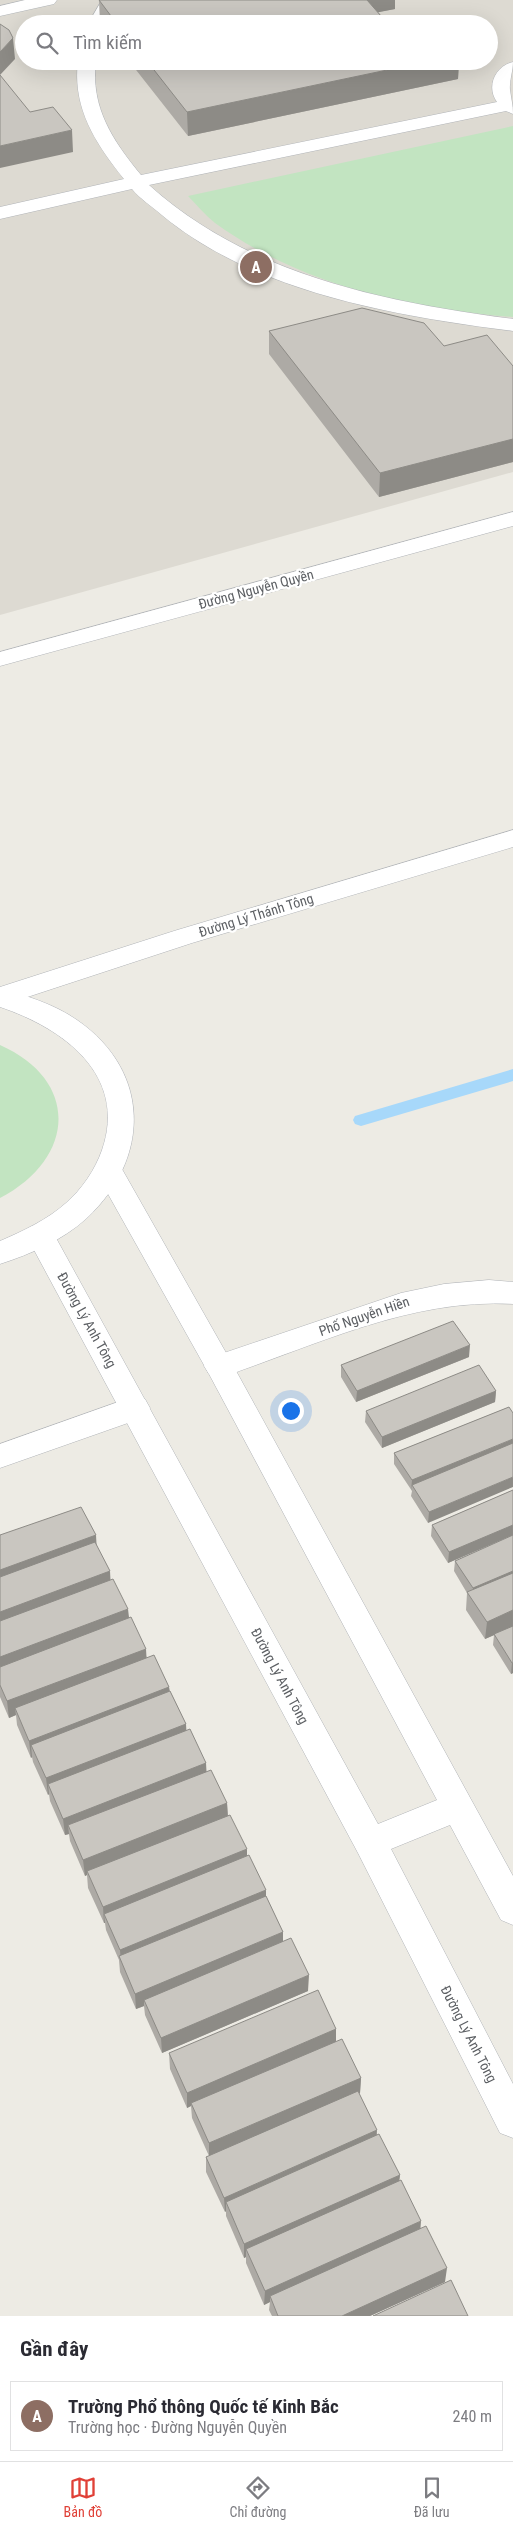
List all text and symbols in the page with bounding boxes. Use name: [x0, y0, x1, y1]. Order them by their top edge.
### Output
search box: [15, 15, 498, 70]
icon: search: [33, 29, 61, 57]
text: Tìm kiếm: [73, 31, 142, 54]
pin: A: [240, 248, 272, 286]
street label: Đường Nguyễn Quyền: [197, 566, 315, 612]
street label: Đường Lý Thánh Tông: [197, 890, 315, 940]
street label: Đường Lý Anh Tông: [54, 1270, 120, 1370]
street label: Phố Nguyễn Hiền: [317, 1293, 411, 1339]
your location: [278, 1398, 304, 1424]
street label: Đường Lý Anh Tông: [248, 1625, 312, 1727]
street label: Đường Lý Anh Tông: [438, 1983, 500, 2085]
text: Gần đây: [20, 2337, 88, 2361]
text: Trường Phổ thông Quốc tế Kinh Bắc: [68, 2395, 339, 2418]
text: A: [32, 2407, 42, 2426]
text: 240 m: [453, 2407, 492, 2426]
text: Trường học · Đường Nguyễn Quyền: [68, 2418, 287, 2437]
tab: Bản đồ: [64, 2474, 102, 2520]
tab: Chỉ đường: [229, 2474, 287, 2520]
tab: Đã lưu: [414, 2474, 449, 2520]

